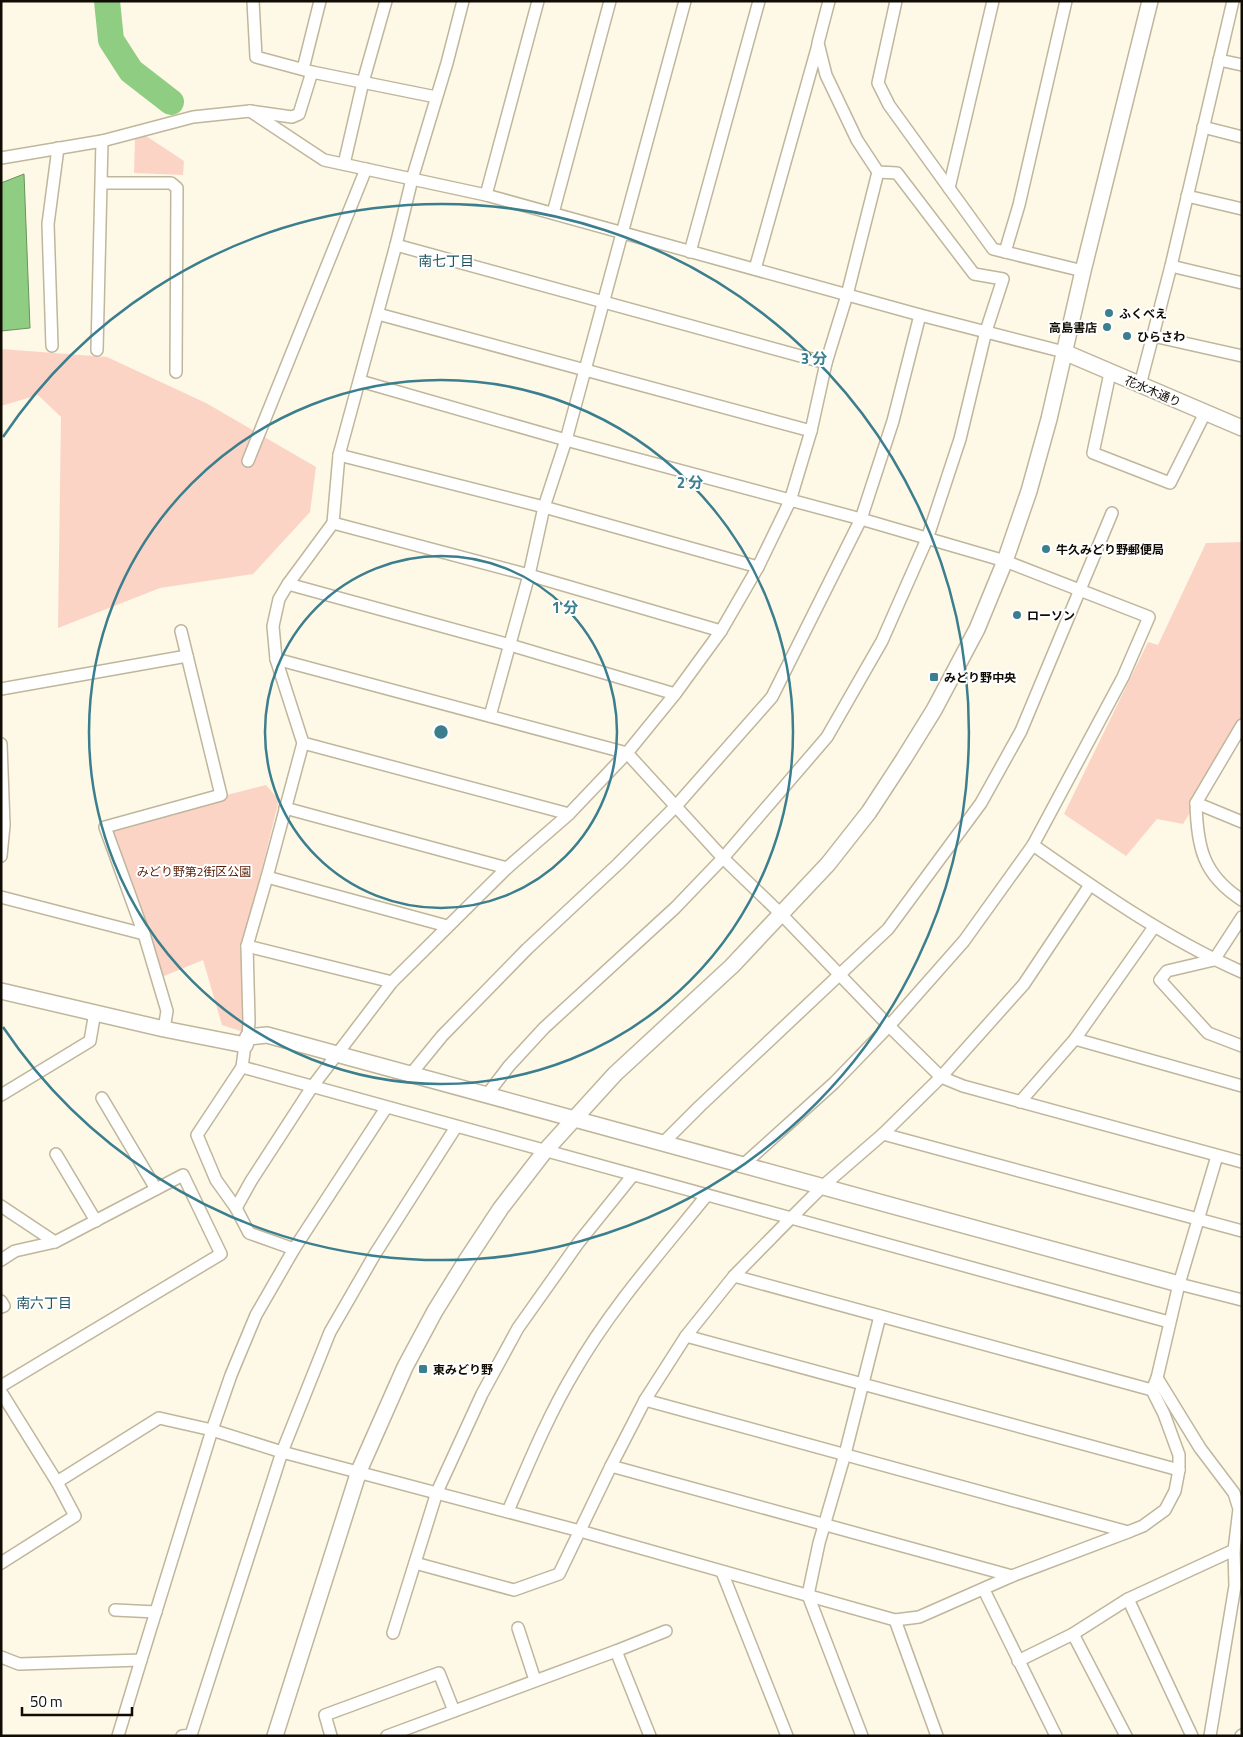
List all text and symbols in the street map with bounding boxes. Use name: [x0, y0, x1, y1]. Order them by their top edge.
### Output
district label: 南七丁目: [418, 250, 474, 271]
place label: ふくべえ: [1119, 304, 1167, 323]
marker: ふくべえ: [1103, 307, 1115, 319]
place label: 高島書店: [1049, 318, 1097, 337]
marker: 高島書店: [1101, 321, 1113, 333]
place label: ひらさわ: [1137, 327, 1185, 346]
marker: ひらさわ: [1121, 330, 1133, 342]
text: 3 分: [801, 347, 827, 370]
street label: 花水木通り: [1122, 371, 1184, 411]
text: 2 分: [677, 471, 703, 494]
place label: 牛久みどり野郵便局: [1056, 540, 1164, 559]
marker: 牛久みどり野郵便局: [1040, 543, 1052, 555]
text: 1 分: [552, 596, 578, 619]
place label: ローソン: [1027, 606, 1075, 625]
marker: ローソン: [1011, 609, 1023, 621]
place label: みどり野中央: [944, 668, 1016, 687]
marker: みどり野中央: [928, 671, 940, 683]
centre of rings: [432, 723, 450, 741]
park label: みどり野第2街区公園: [137, 862, 251, 881]
district label: 南六丁目: [16, 1292, 72, 1313]
place label: 東みどり野: [433, 1360, 493, 1379]
marker: 東みどり野: [417, 1363, 429, 1375]
scale bar: [22, 1684, 132, 1716]
text: 50 m: [30, 1690, 63, 1713]

